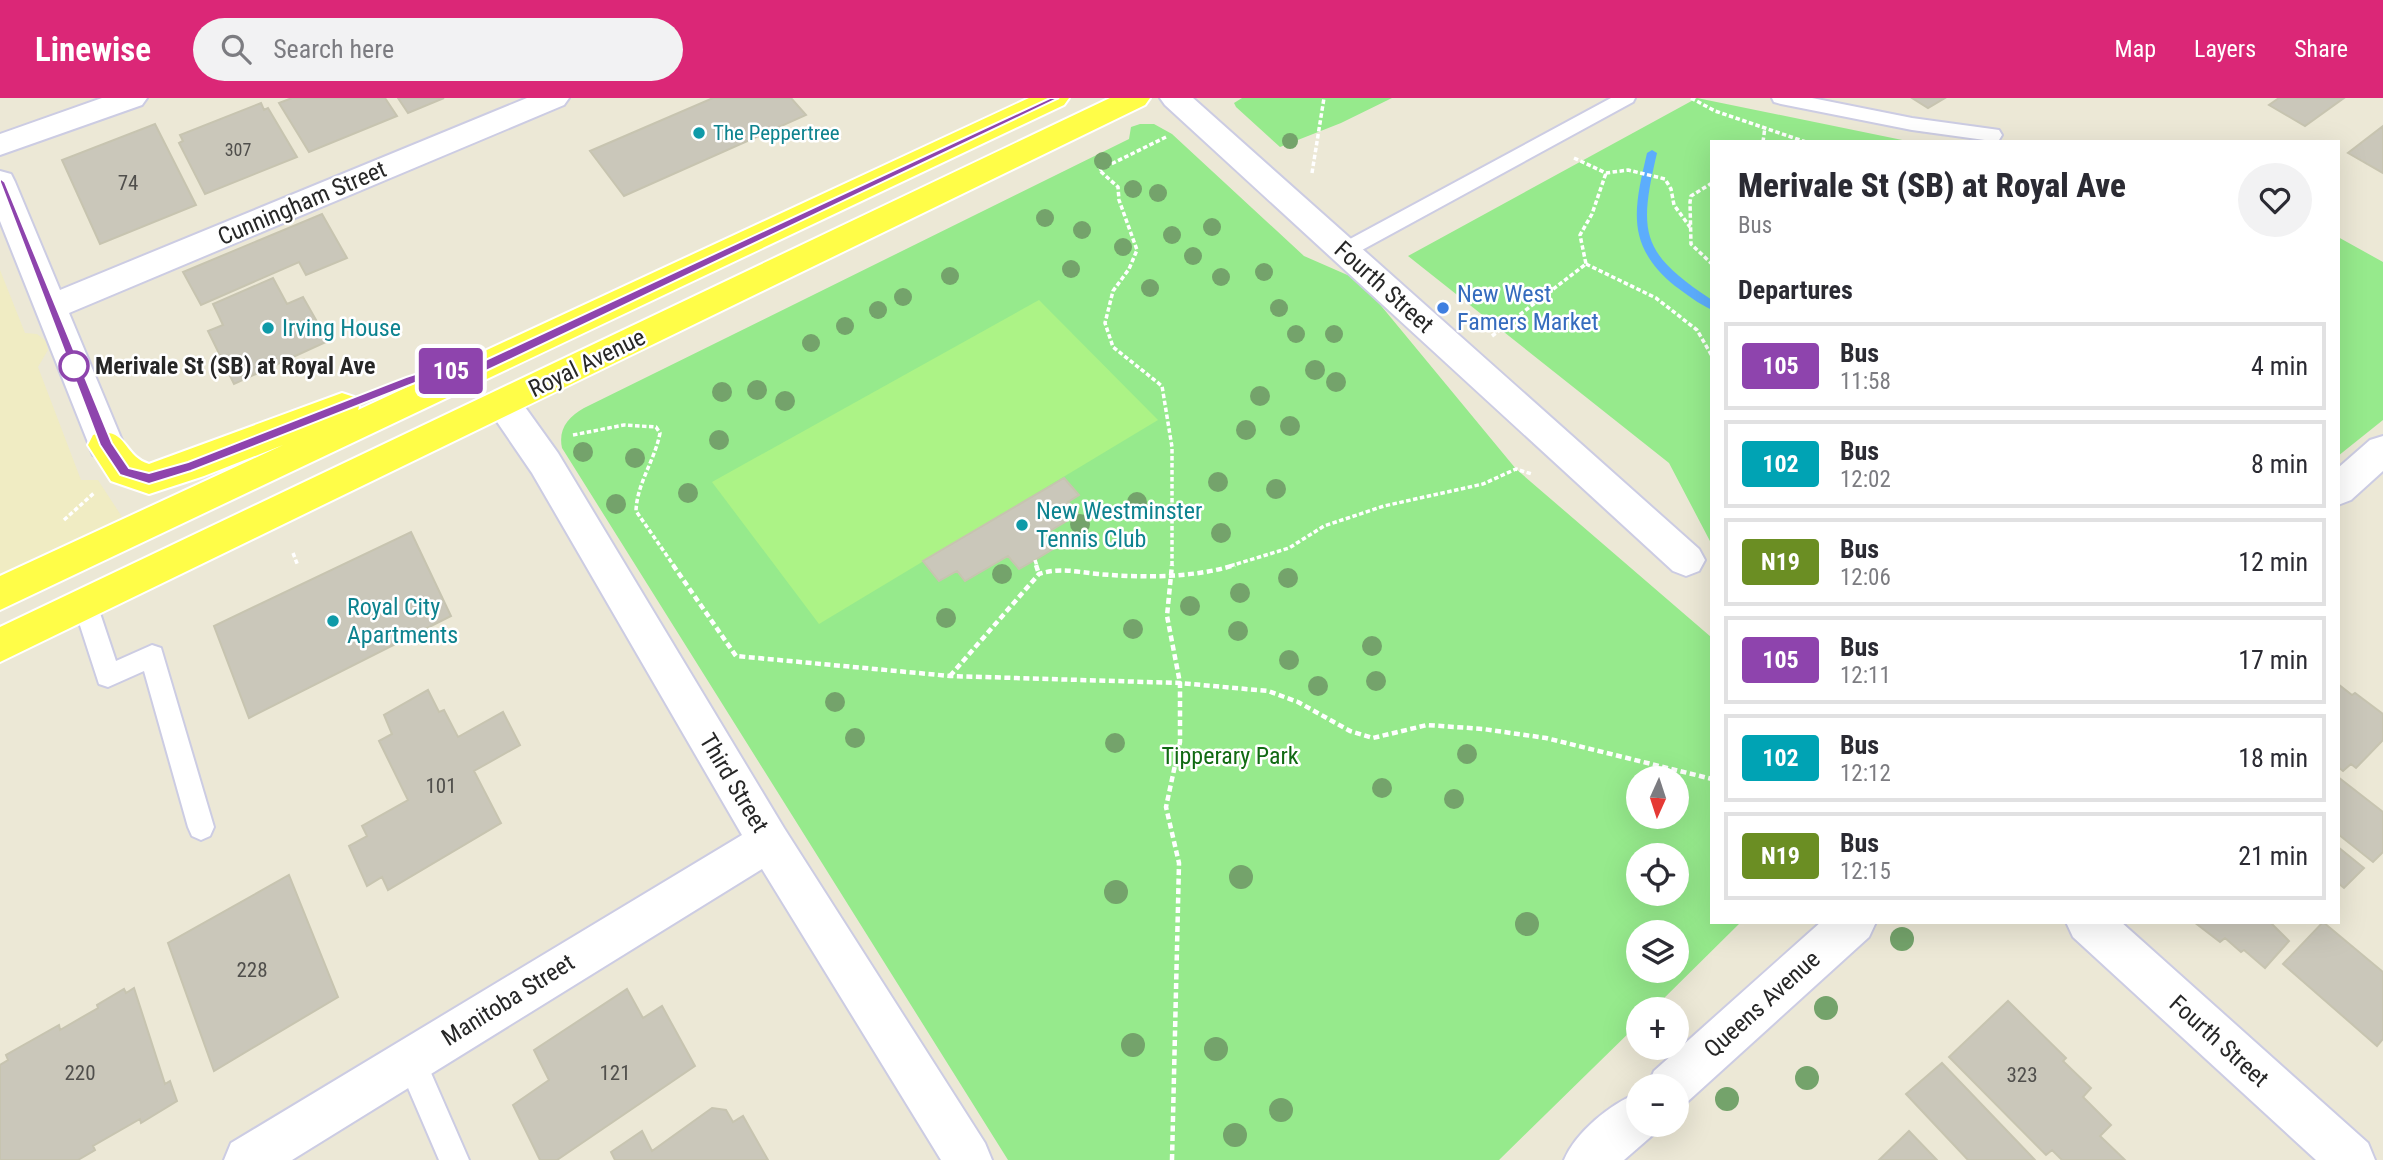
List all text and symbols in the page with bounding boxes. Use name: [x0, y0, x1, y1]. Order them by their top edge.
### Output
search box: [193, 18, 683, 81]
text: Linewise: [35, 30, 151, 69]
icon: search: [217, 30, 255, 68]
text: Search here: [273, 34, 394, 64]
text: Map: [2115, 35, 2156, 63]
text: Layers: [2194, 35, 2256, 63]
text: Share: [2294, 35, 2348, 63]
place label: The Peppertree: [713, 121, 840, 145]
marker: The Peppertree: [691, 125, 707, 141]
house number: 307: [225, 139, 251, 160]
street label: Cunningham Street: [214, 155, 390, 251]
button: heart: [2238, 163, 2312, 237]
text: Merivale St (SB) at Royal Ave: [1738, 166, 2126, 205]
house number: 74: [118, 171, 138, 195]
text: Bus: [1738, 212, 1772, 239]
street label: Fourth Street: [1329, 235, 1439, 339]
text: Departures: [1738, 275, 1853, 305]
place label: New West Famers Market: [1457, 280, 1599, 336]
marker: New West Famers Market: [1435, 300, 1451, 316]
place label: Irving House: [282, 314, 401, 342]
marker: Irving House: [260, 320, 276, 336]
street label: Royal Avenue: [524, 323, 650, 403]
text: Bus: [1840, 338, 1879, 368]
line badge: 105: [411, 348, 491, 394]
marker: Merivale St (SB) at Royal Ave: [59, 351, 89, 381]
text: 4 min: [2251, 351, 2308, 381]
place label: Merivale St (SB) at Royal Ave: [95, 352, 375, 380]
text: 105: [1762, 352, 1799, 380]
text: 105: [433, 357, 469, 385]
text: 11:58: [1840, 368, 1891, 395]
text: Bus: [1840, 436, 1879, 466]
text: 8 min: [2251, 449, 2308, 479]
text: 102: [1762, 450, 1799, 478]
text: 12:02: [1840, 466, 1891, 493]
place label: New Westminster Tennis Club: [1036, 497, 1202, 553]
marker: New Westminster Tennis Club: [1014, 517, 1030, 533]
text: Bus: [1840, 534, 1879, 564]
text: 12 min: [2238, 547, 2308, 577]
text: N19: [1761, 548, 1800, 576]
text: 12:06: [1840, 564, 1891, 591]
place label: Royal City Apartments: [347, 593, 458, 649]
marker: Royal City Apartments: [325, 613, 341, 629]
text: Bus: [1840, 632, 1879, 662]
text: 17 min: [2238, 645, 2308, 675]
text: 105: [1762, 646, 1799, 674]
text: 12:11: [1840, 662, 1891, 689]
street label: Third Street: [694, 728, 774, 838]
text: Bus: [1840, 730, 1879, 760]
park label: Tipperary Park: [1161, 742, 1299, 770]
text: 18 min: [2238, 743, 2308, 773]
text: 102: [1762, 744, 1799, 772]
text: 12:12: [1840, 760, 1891, 787]
north arrow: [1626, 766, 1689, 830]
map controls: [1626, 766, 1689, 1137]
house number: 101: [425, 774, 457, 798]
text: Bus: [1840, 828, 1879, 858]
text: 21 min: [2238, 841, 2308, 871]
text: N19: [1761, 842, 1800, 870]
button: locate: [1626, 843, 1689, 906]
text: 12:15: [1840, 858, 1891, 885]
button: layers: [1626, 920, 1689, 983]
street label: Queens Avenue: [1698, 945, 1826, 1063]
street label: Manitoba Street: [437, 948, 579, 1052]
house number: 228: [236, 958, 268, 982]
street label: Fourth Street: [2164, 989, 2274, 1093]
button: +: [1626, 997, 1689, 1060]
house number: 220: [64, 1061, 96, 1085]
house number: 121: [599, 1061, 631, 1085]
house number: 323: [2006, 1063, 2038, 1087]
button: −: [1626, 1074, 1689, 1137]

